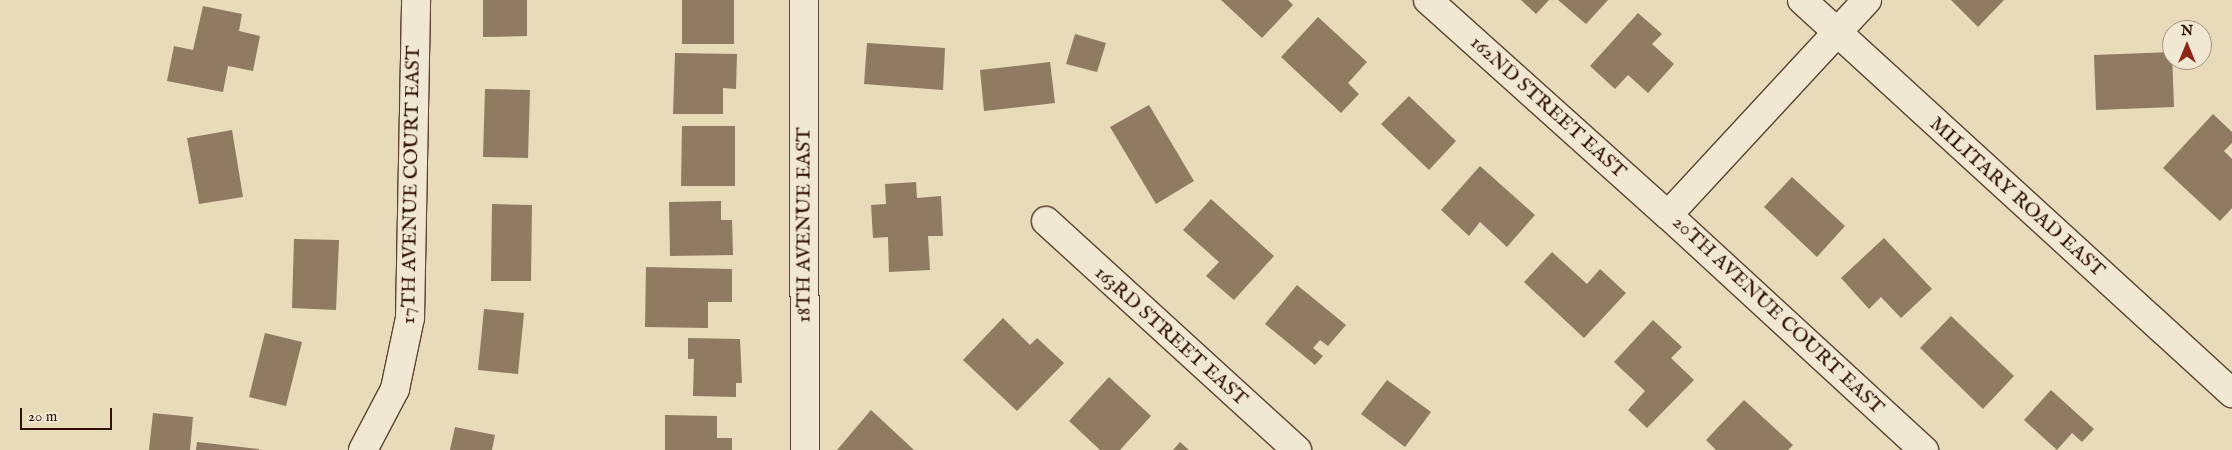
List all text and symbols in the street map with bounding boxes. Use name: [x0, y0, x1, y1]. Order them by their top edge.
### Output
north arrow: [2162, 20, 2212, 70]
text: N: [2181, 22, 2193, 40]
street label: 162ND STREET EAST: [1465, 31, 1631, 183]
street label: 17TH AVENUE COURT EAST: [397, 46, 425, 324]
street label: MILITARY ROAD EAST: [1924, 112, 2110, 282]
street label: 18TH AVENUE EAST: [792, 127, 816, 323]
street label: 20TH AVENUE COURT EAST: [1667, 210, 1889, 420]
street label: 163RD STREET EAST: [1090, 261, 1252, 411]
scale bar: [22, 398, 115, 430]
text: 20 m: [28, 407, 57, 426]

